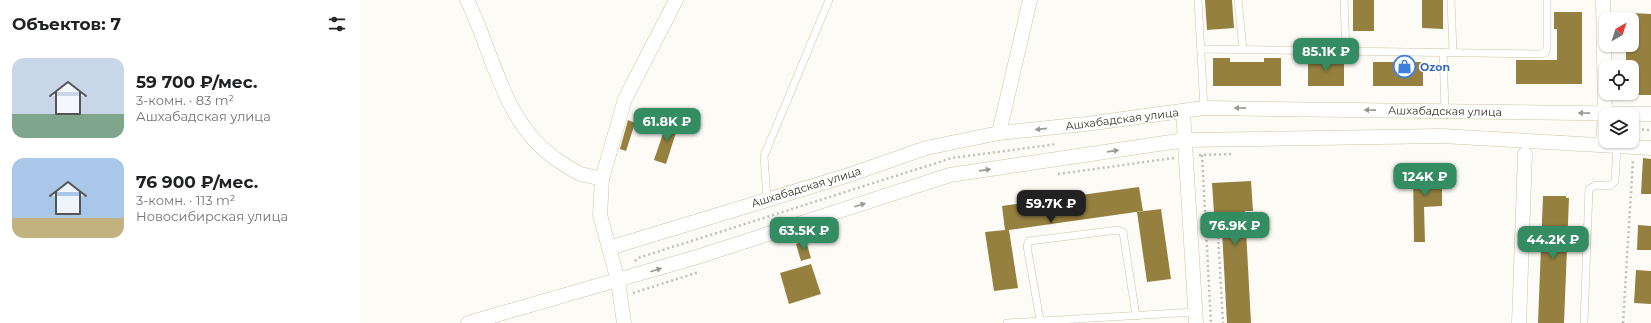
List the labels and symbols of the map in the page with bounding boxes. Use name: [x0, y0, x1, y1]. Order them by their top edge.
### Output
north arrow: [1599, 12, 1639, 52]
pin: 85.1K ₽: [1289, 38, 1363, 72]
shop icon: Ozon: [1391, 54, 1417, 80]
place label: Ozon: [1420, 60, 1450, 74]
street label: Ашхабадская улица: [1388, 103, 1502, 119]
street label: Ашхабадская улица: [1065, 105, 1179, 133]
one-way arrow: [1233, 105, 1246, 111]
one-way arrow: [1364, 106, 1376, 113]
pin: 61.8K ₽: [630, 108, 704, 142]
one-way arrow: [1577, 110, 1590, 116]
one-way arrow: [1035, 125, 1047, 132]
one-way arrow: [1107, 148, 1119, 154]
pin: 124K ₽: [1392, 163, 1458, 197]
street label: Ашхабадская улица: [749, 164, 863, 210]
one-way arrow: [979, 167, 991, 173]
pin: 59.7K ₽: [1014, 190, 1088, 224]
one-way arrow: [854, 202, 866, 208]
pin: 76.9K ₽: [1198, 212, 1272, 246]
pin: 63.5K ₽: [767, 217, 841, 251]
pin: 44.2K ₽: [1516, 226, 1590, 260]
one-way arrow: [650, 267, 662, 273]

